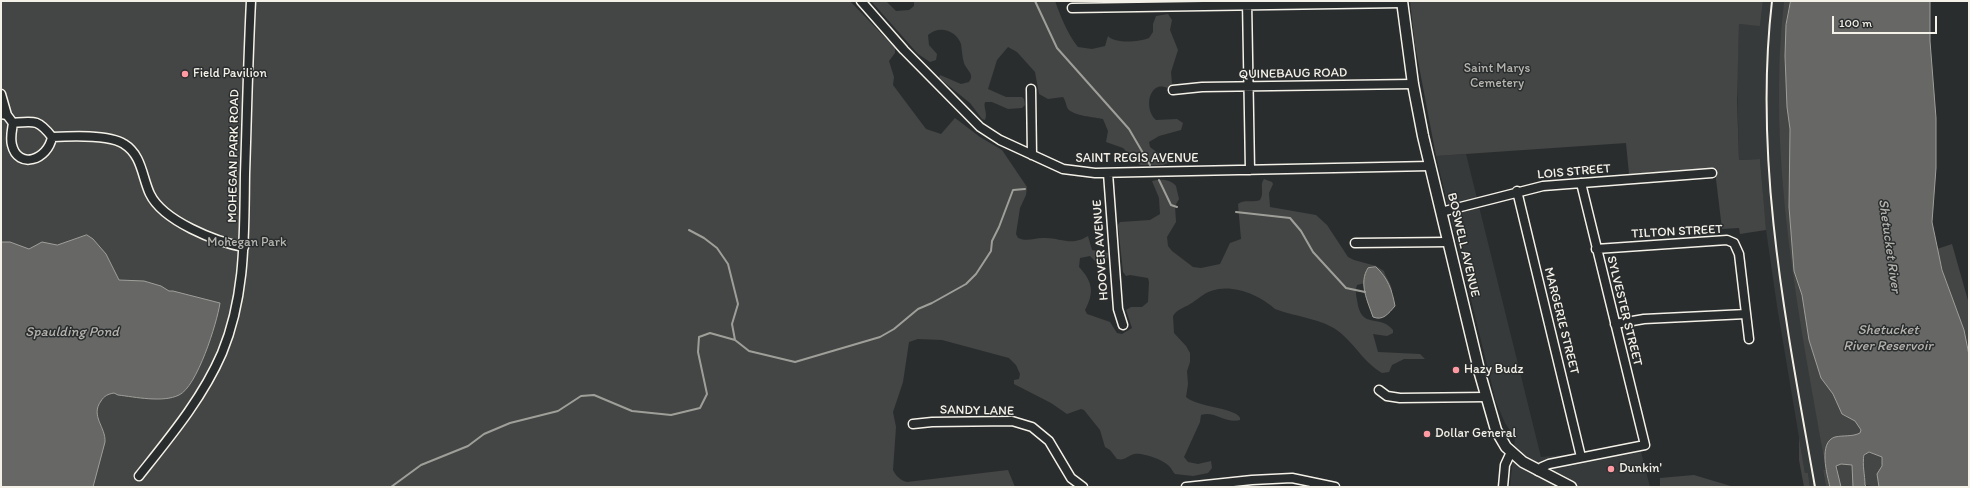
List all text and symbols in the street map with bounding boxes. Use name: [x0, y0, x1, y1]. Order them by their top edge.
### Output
scale bar: [1834, 8, 1939, 34]
text: 100 m: [1839, 16, 1872, 30]
park label: Saint Marys Cemetery: [1464, 61, 1530, 92]
street label: QUINEBAUG ROAD: [1239, 65, 1347, 83]
place label: Field Pavilion: [193, 66, 267, 82]
marker: Field Pavilion: [180, 69, 190, 79]
street label: MOHEGAN PARK ROAD: [225, 89, 243, 223]
street label: SAINT REGIS AVENUE: [1076, 151, 1198, 167]
street label: LOIS STREET: [1537, 161, 1611, 183]
street label: BOSWELL AVENUE: [1443, 191, 1483, 299]
water label: Shetucket River: [1874, 198, 1904, 294]
street label: HOOVER AVENUE: [1090, 199, 1112, 301]
street label: TILTON STREET: [1631, 222, 1723, 242]
park label: Mohegan Park: [207, 235, 287, 251]
street label: SYLVESTER STREET: [1603, 254, 1645, 368]
street label: MARGERIE STREET: [1540, 266, 1582, 376]
water label: Shetucket River Reservoir: [1843, 322, 1933, 354]
water label: Spaulding Pond: [25, 324, 119, 340]
place label: Hazy Budz: [1464, 362, 1524, 378]
marker: Hazy Budz: [1451, 365, 1461, 375]
street label: SANDY LANE: [940, 403, 1014, 419]
place label: Dollar General: [1435, 426, 1516, 442]
marker: Dollar General: [1422, 429, 1432, 439]
place label: Dunkin': [1619, 461, 1662, 477]
marker: Dunkin': [1606, 464, 1616, 474]

